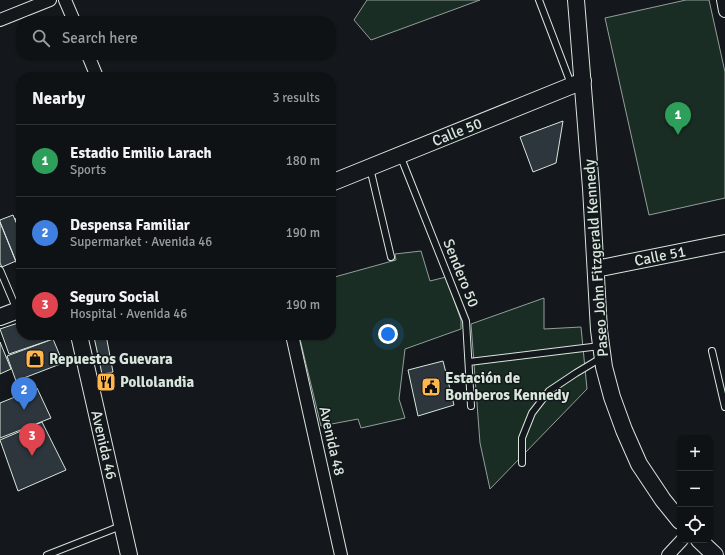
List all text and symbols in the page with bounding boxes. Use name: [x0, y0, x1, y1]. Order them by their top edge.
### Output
search box: [16, 16, 336, 60]
icon: search: [30, 27, 52, 49]
text: Search here: [62, 29, 138, 47]
text: Nearby: [32, 88, 85, 109]
text: 3 results: [272, 90, 320, 106]
pin: 1: [665, 102, 691, 135]
street label: Calle 50: [429, 114, 485, 150]
text: Estadio Emilio Larach: [70, 144, 212, 162]
text: 1: [41, 153, 49, 169]
text: 180 m: [286, 153, 320, 169]
street label: Paseo John Fitzgerald Kennedy: [580, 159, 612, 357]
text: Sports: [70, 162, 106, 178]
text: Despensa Familiar: [70, 216, 190, 234]
text: 2: [41, 225, 49, 241]
text: 190 m: [286, 225, 320, 241]
text: Supermarket · Avenida 46: [70, 234, 212, 250]
street label: Sendero 50: [439, 236, 483, 310]
street label: Calle 51: [633, 242, 687, 270]
text: Seguro Social: [70, 288, 159, 306]
text: 3: [41, 297, 49, 313]
text: 190 m: [286, 297, 320, 313]
text: Hospital · Avenida 46: [70, 306, 187, 322]
your location: [378, 324, 398, 344]
shop icon: Repuestos Guevara: [24, 348, 46, 370]
place label: Repuestos Guevara: [49, 350, 173, 368]
place label: Estación de Bomberos Kennedy: [445, 369, 570, 404]
restaurant icon: Pollolandia: [95, 371, 117, 393]
place label: Pollolandia: [120, 373, 194, 391]
public building icon: Estación de Bomberos Kennedy: [420, 376, 442, 398]
pin: 2: [11, 377, 37, 410]
street label: Avenida 48: [315, 405, 349, 477]
street label: Avenida 46: [87, 409, 121, 481]
pin: 3: [19, 423, 45, 456]
map controls: [677, 435, 713, 543]
button: +: [677, 435, 713, 471]
button: −: [677, 471, 713, 507]
button: locate: [677, 507, 713, 543]

